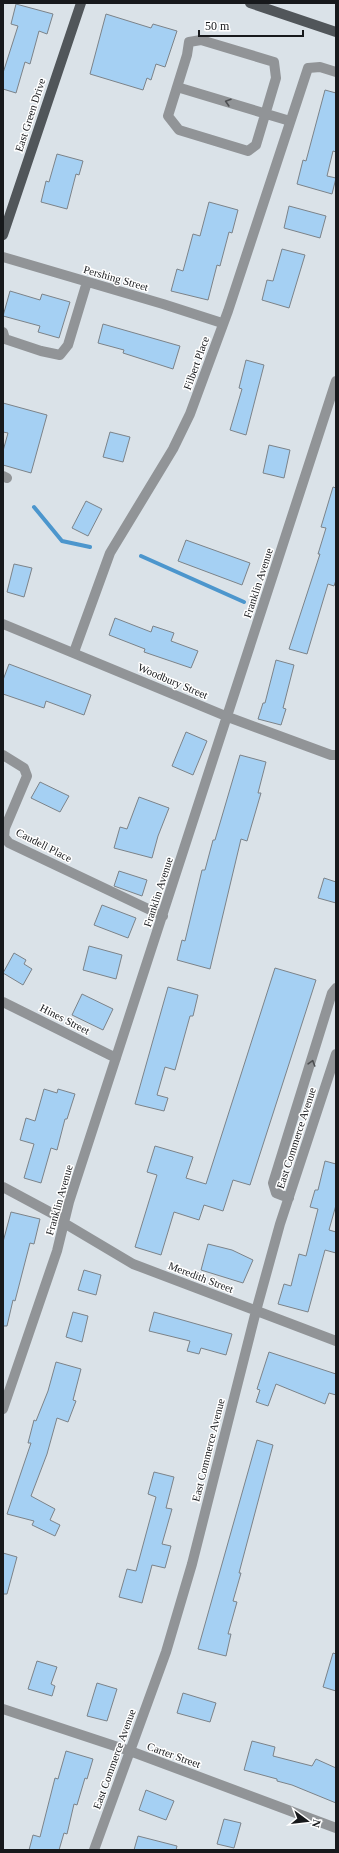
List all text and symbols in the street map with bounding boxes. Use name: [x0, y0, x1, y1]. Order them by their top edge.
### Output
scale bar: [199, 12, 303, 38]
text: 50 m: [205, 19, 230, 33]
street label: East Green Drive: [12, 77, 48, 153]
one-way arrow: [225, 98, 232, 107]
street label: Pershing Street: [82, 263, 150, 293]
street label: Filbert Place: [181, 335, 211, 391]
street label: Franklin Avenue: [241, 546, 275, 619]
street label: Woodbury Street: [136, 661, 210, 701]
street label: Caudell Place: [14, 826, 74, 864]
street label: Franklin Avenue: [141, 855, 175, 928]
street label: Hines Street: [38, 1001, 92, 1037]
one-way arrow: [307, 1059, 315, 1066]
street label: East Commerce Avenue: [274, 1086, 318, 1190]
street label: Franklin Avenue: [43, 1163, 75, 1237]
street label: Meredith Street: [167, 1259, 235, 1295]
street label: East Commerce Avenue: [189, 1397, 227, 1503]
street label: East Commerce Avenue: [90, 1707, 138, 1811]
street label: Carter Street: [146, 1740, 202, 1770]
north arrow: [287, 1801, 327, 1841]
text: N: [310, 1818, 323, 1829]

